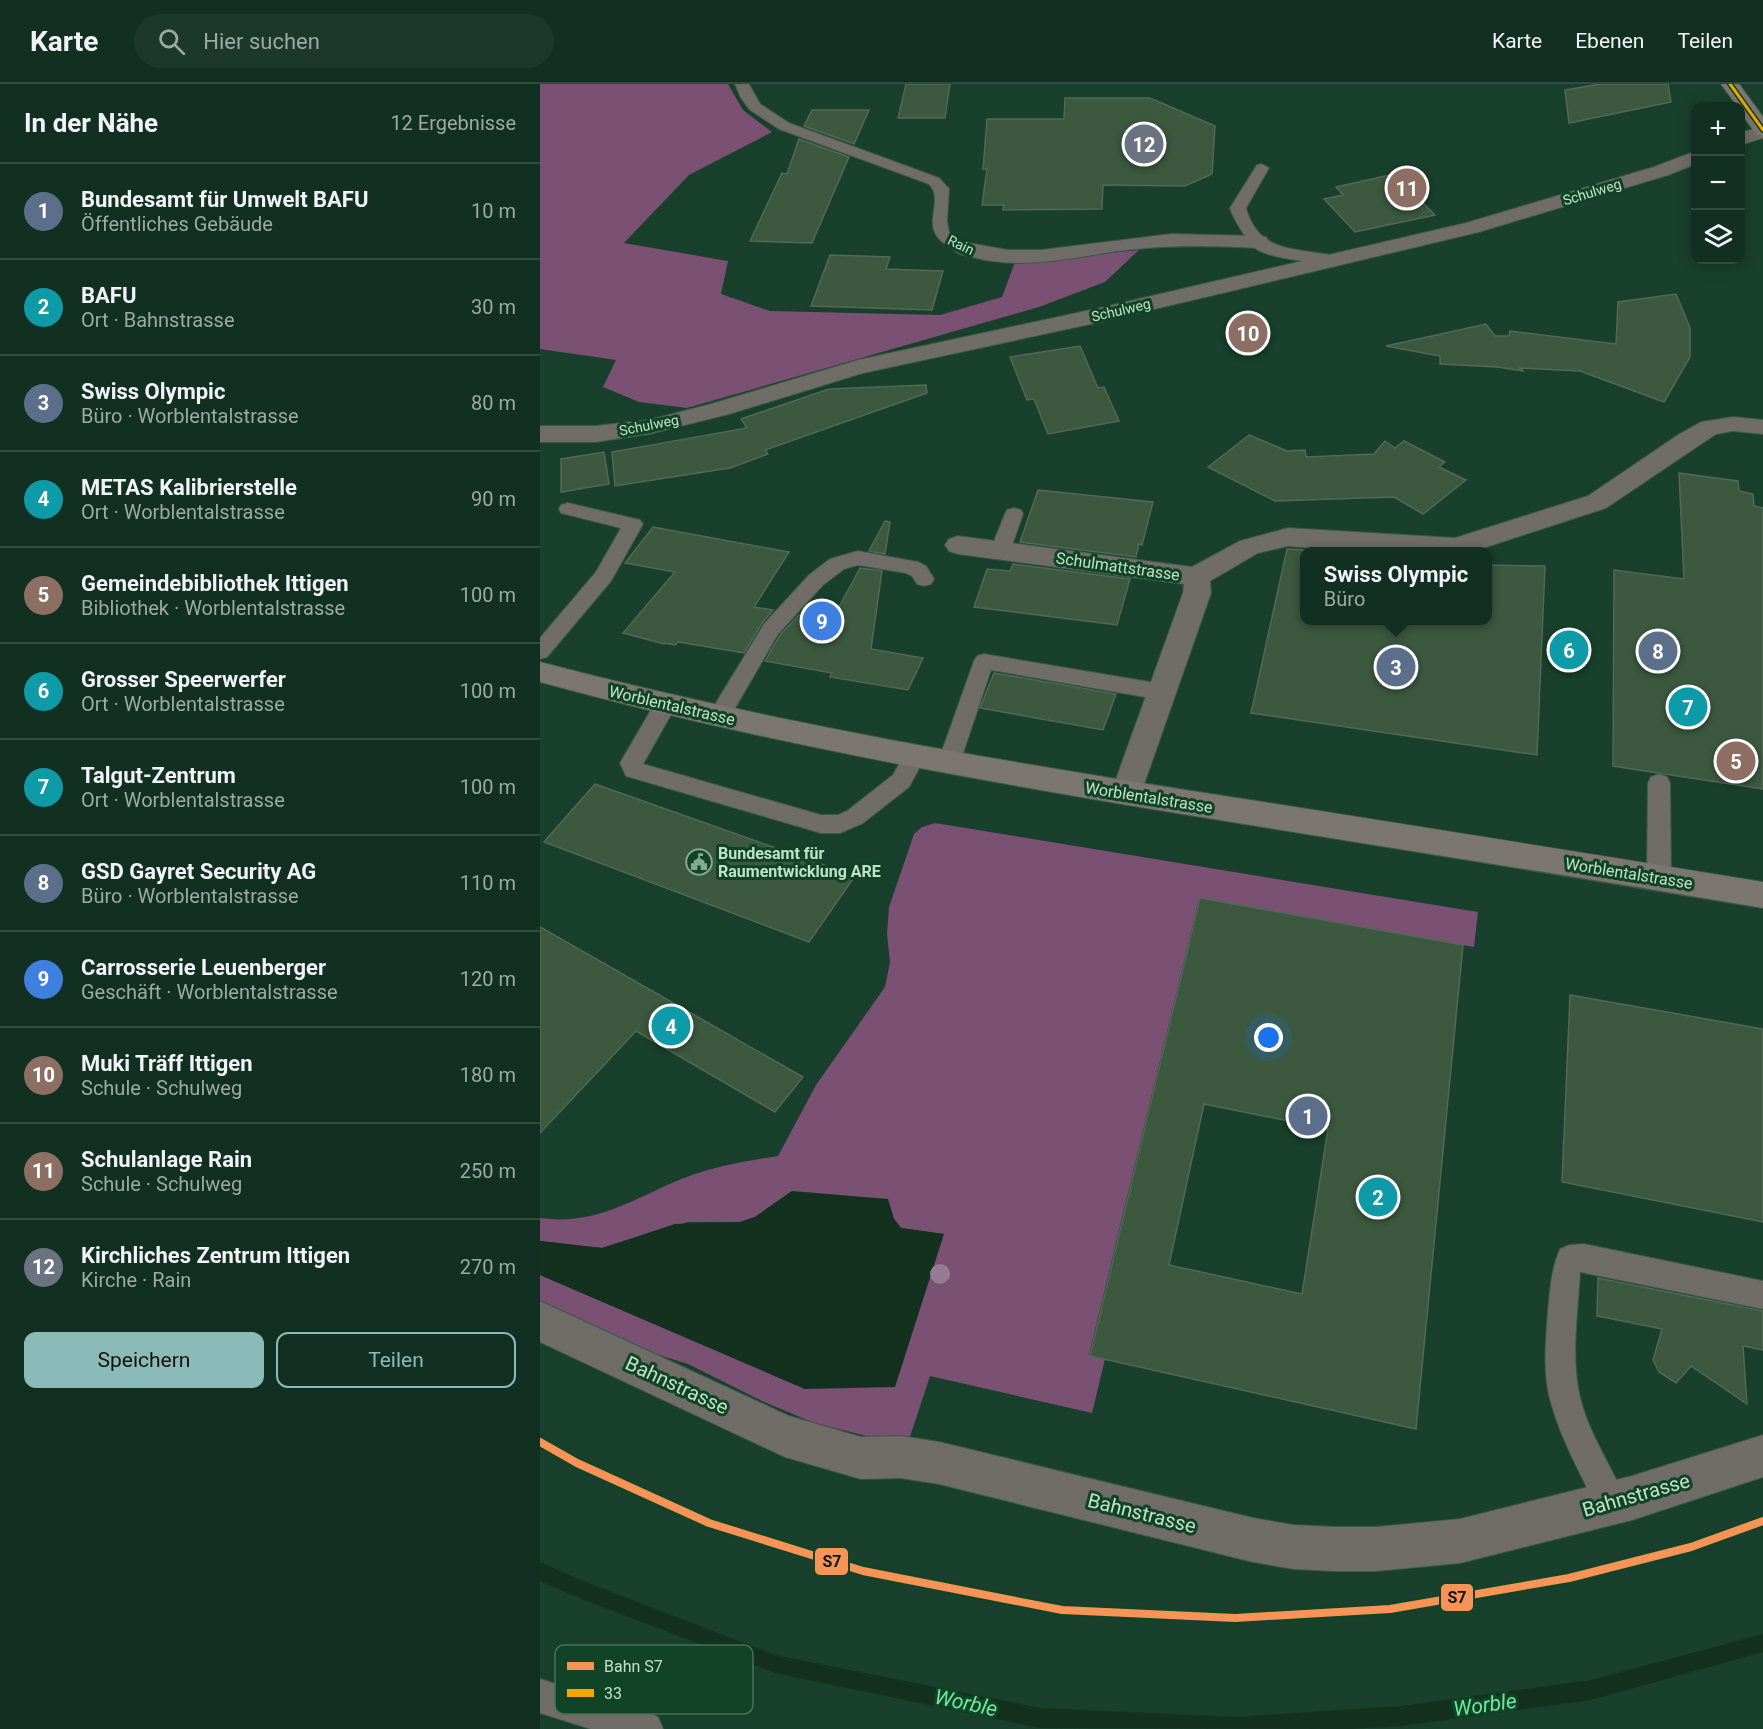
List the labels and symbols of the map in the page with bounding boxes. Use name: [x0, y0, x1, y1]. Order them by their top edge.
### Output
pin: 12: [1124, 122, 1164, 166]
pin: 11: [1388, 166, 1426, 210]
street label: Schulweg: [1561, 176, 1623, 208]
street label: Rain: [945, 232, 977, 258]
street label: Schulweg: [1090, 295, 1152, 325]
pin: 10: [1228, 310, 1268, 356]
street label: Schulweg: [618, 411, 680, 439]
street label: Schulmattstrasse: [1055, 548, 1181, 585]
pin: 9: [802, 598, 842, 644]
pin: 6: [1550, 628, 1588, 672]
pin: 8: [1638, 628, 1678, 674]
pin: 3: [1376, 644, 1416, 690]
street label: Worblentalstrasse: [607, 682, 737, 729]
pin: 7: [1668, 684, 1708, 730]
pin: 5: [1716, 738, 1756, 784]
street label: Worblentalstrasse: [1084, 778, 1214, 817]
place label: Bundesamt für Raumentwicklung ARE: [718, 844, 881, 881]
public building icon: Bundesamt für Raumentwicklung ARE: [684, 847, 714, 877]
street label: Worblentalstrasse: [1564, 854, 1694, 893]
pin: 4: [652, 1004, 690, 1048]
your location: [1254, 1023, 1283, 1052]
pin: 1: [1288, 1094, 1328, 1138]
pin: 2: [1358, 1174, 1398, 1220]
street label: Bahnstrasse: [622, 1351, 732, 1419]
street label: Bahnstrasse: [1579, 1468, 1693, 1522]
street label: Bahnstrasse: [1085, 1488, 1199, 1538]
line badge: S7: [814, 1547, 849, 1576]
text: S7: [822, 1552, 842, 1571]
line badge: S7: [1440, 1583, 1474, 1612]
text: S7: [1447, 1588, 1467, 1607]
legend: [555, 1645, 753, 1714]
text: Bahn S7: [604, 1657, 663, 1676]
text: 33: [604, 1684, 622, 1703]
water label: Worble: [932, 1685, 1000, 1721]
water label: Worble: [1452, 1689, 1518, 1721]

